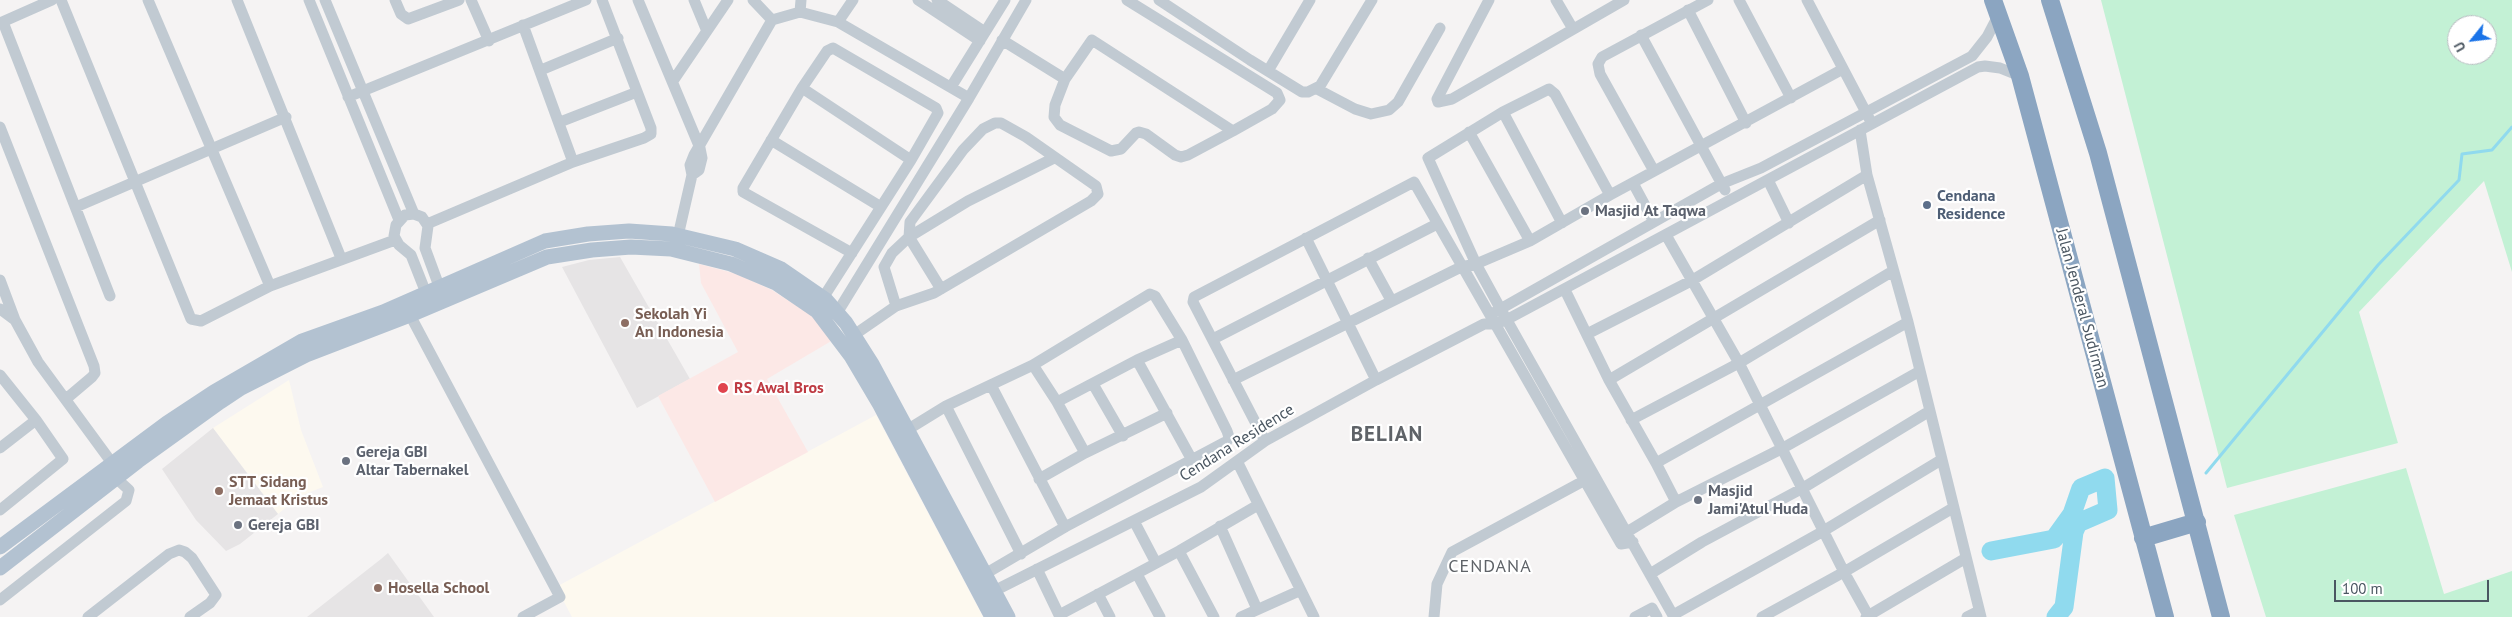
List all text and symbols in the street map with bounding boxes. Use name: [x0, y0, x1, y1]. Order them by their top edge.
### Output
north arrow: [2447, 15, 2497, 65]
text: U: [2450, 39, 2470, 55]
place label: Cendana Residence: [1937, 186, 2005, 224]
marker: Cendana Residence: [1921, 199, 1933, 211]
place label: Masjid At Taqwa: [1595, 201, 1706, 221]
marker: Masjid At Taqwa: [1579, 205, 1591, 217]
street label: Jalan Jenderal Sudirman: [2052, 226, 2112, 390]
place label: Sekolah Yi An Indonesia: [635, 304, 724, 342]
marker: Sekolah Yi An Indonesia: [619, 317, 631, 329]
place label: RS Awal Bros: [734, 378, 824, 398]
marker: RS Awal Bros: [716, 381, 730, 395]
street label: Cendana Residence: [1176, 400, 1298, 486]
district label: BELIAN: [1350, 422, 1424, 448]
place label: Gereja GBI Altar Tabernakel: [356, 442, 468, 480]
marker: Gereja GBI Altar Tabernakel: [340, 455, 352, 467]
place label: STT Sidang Jemaat Kristus: [229, 472, 328, 510]
place label: Masjid Jami'Atul Huda: [1708, 481, 1808, 519]
marker: STT Sidang Jemaat Kristus: [213, 485, 225, 497]
marker: Masjid Jami'Atul Huda: [1692, 494, 1704, 506]
place label: Gereja GBI: [248, 515, 320, 535]
marker: Gereja GBI: [232, 519, 244, 531]
district label: CENDANA: [1447, 556, 1533, 578]
scale bar: [2337, 570, 2492, 602]
place label: Hosella School: [388, 578, 489, 598]
text: 100 m: [2342, 579, 2383, 598]
marker: Hosella School: [372, 582, 384, 594]

